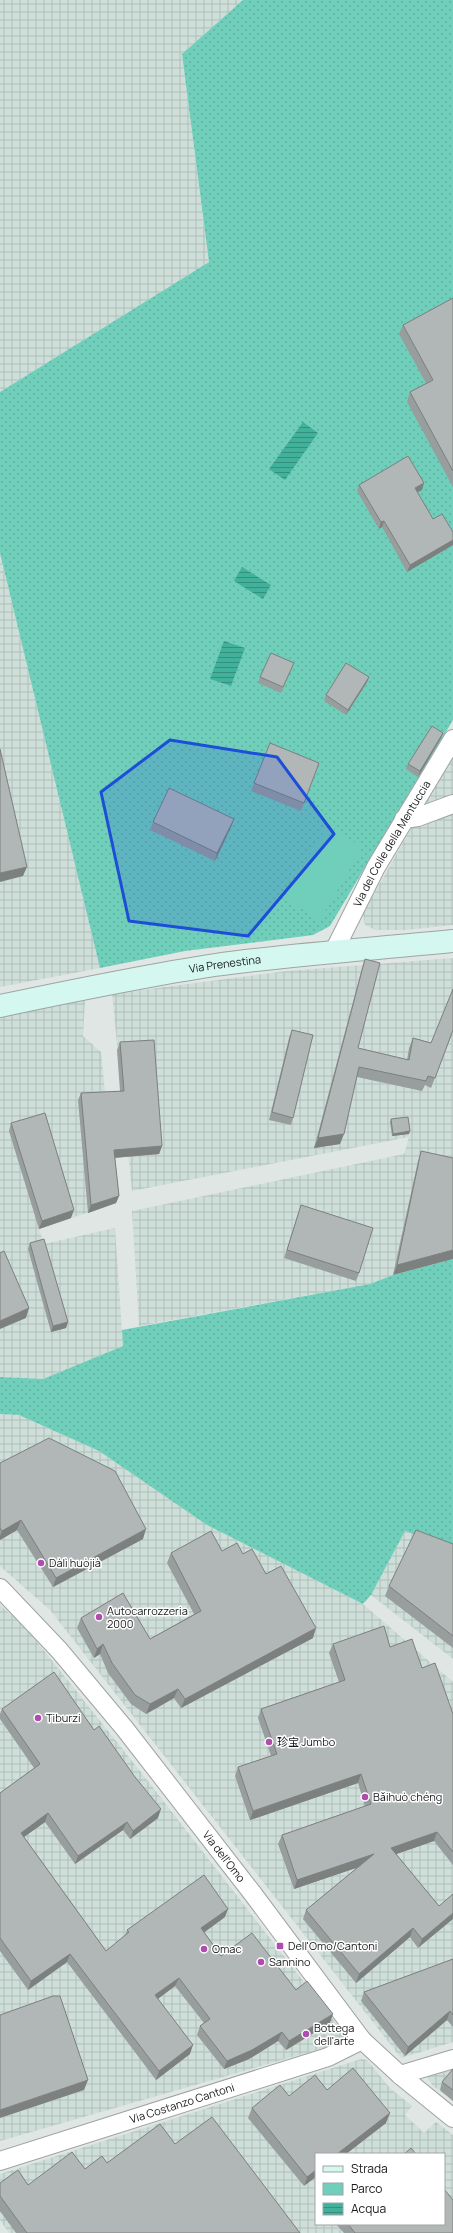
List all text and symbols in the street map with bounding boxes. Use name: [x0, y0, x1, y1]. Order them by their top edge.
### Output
street label: Via del Colle della Mentuccia: [349, 777, 433, 909]
street label: Via Prenestina: [188, 951, 262, 976]
place label: Dàlì huòjià: [49, 1555, 101, 1570]
marker: Dàlì huòjià: [36, 1558, 46, 1568]
place label: Autocarrozzeria 2000: [107, 1603, 188, 1631]
marker: Autocarrozzeria 2000: [94, 1612, 104, 1622]
place label: Tiburzi: [46, 1710, 81, 1725]
marker: Tiburzi: [33, 1713, 43, 1723]
place label: 珍宝 Jumbo: [277, 1734, 336, 1749]
marker: 珍宝 Jumbo: [264, 1737, 274, 1747]
place label: Bǎihuò chéng: [373, 1789, 442, 1804]
marker: Bǎihuò chéng: [360, 1792, 370, 1802]
street label: Via dell'Omo: [200, 1827, 249, 1885]
place label: Dell'Omo/Cantoni: [288, 1938, 377, 1953]
place label: Omac: [212, 1941, 242, 1956]
marker: Dell'Omo/Cantoni: [275, 1941, 285, 1951]
marker: Omac: [199, 1944, 209, 1954]
place label: Sannino: [269, 1954, 311, 1969]
marker: Sannino: [256, 1957, 266, 1967]
place label: Bottega dell'arte: [314, 2020, 355, 2048]
marker: Bottega dell'arte: [301, 2029, 311, 2039]
street label: Via Costanzo Cantoni: [128, 2079, 236, 2126]
legend: [315, 2153, 445, 2225]
text: Strada: [351, 2160, 388, 2177]
text: Parco: [351, 2180, 382, 2197]
text: Acqua: [351, 2200, 386, 2217]

